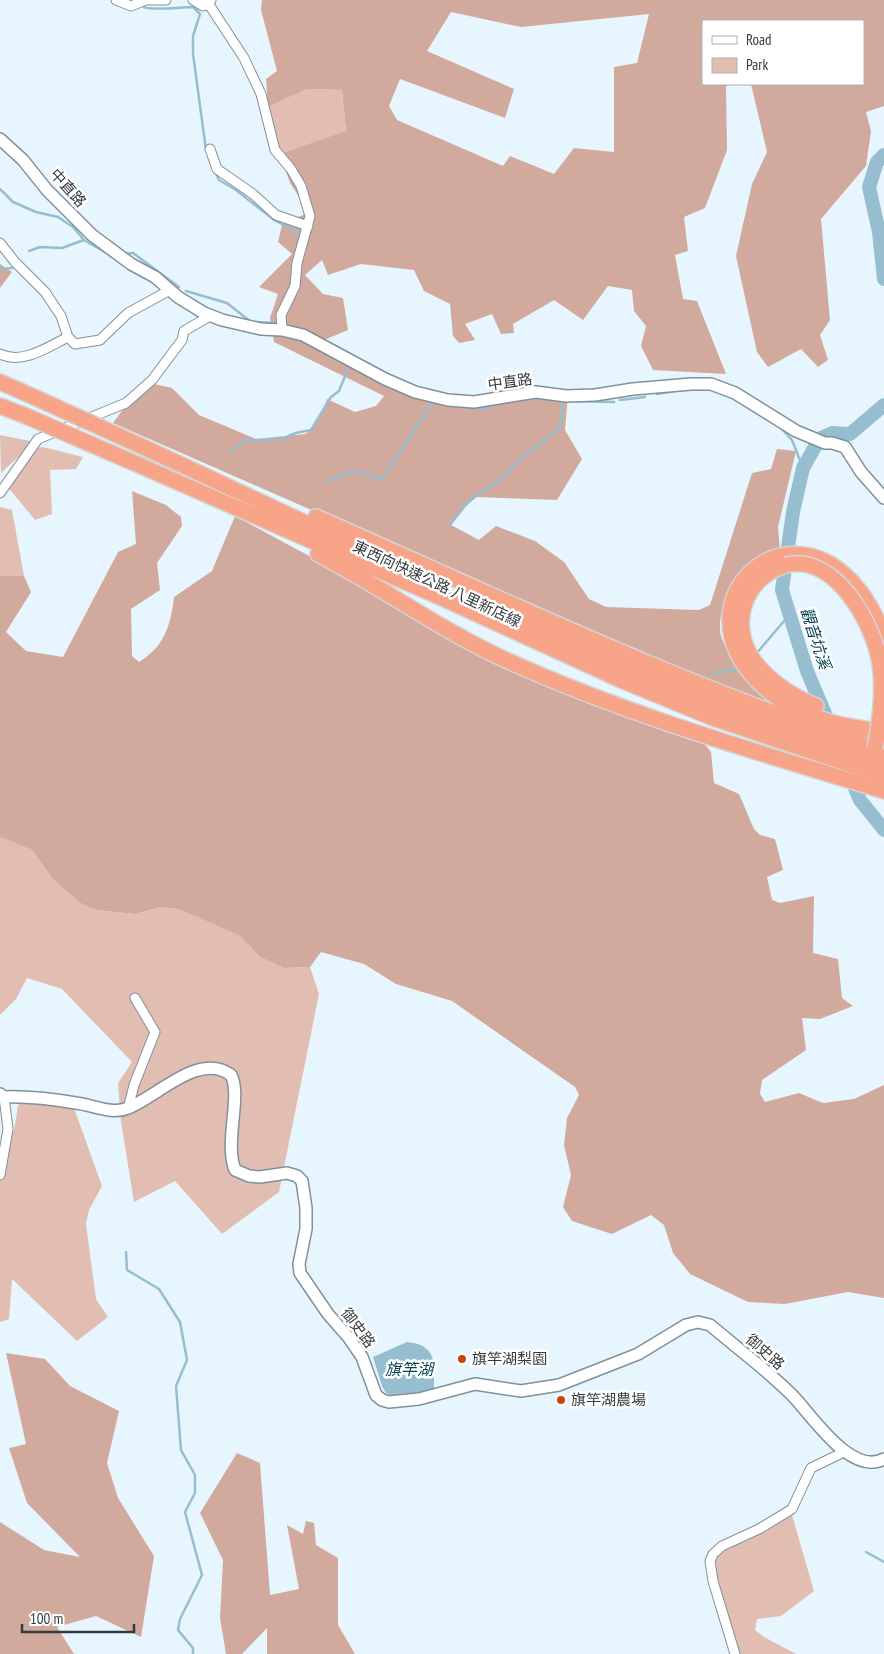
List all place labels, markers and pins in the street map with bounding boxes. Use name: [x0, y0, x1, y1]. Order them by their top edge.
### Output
place label: 旗竿湖梨園: [472, 1349, 547, 1368]
marker: 旗竿湖梨園: [456, 1353, 468, 1365]
place label: 旗竿湖農場: [571, 1390, 646, 1409]
marker: 旗竿湖農場: [555, 1394, 567, 1406]

